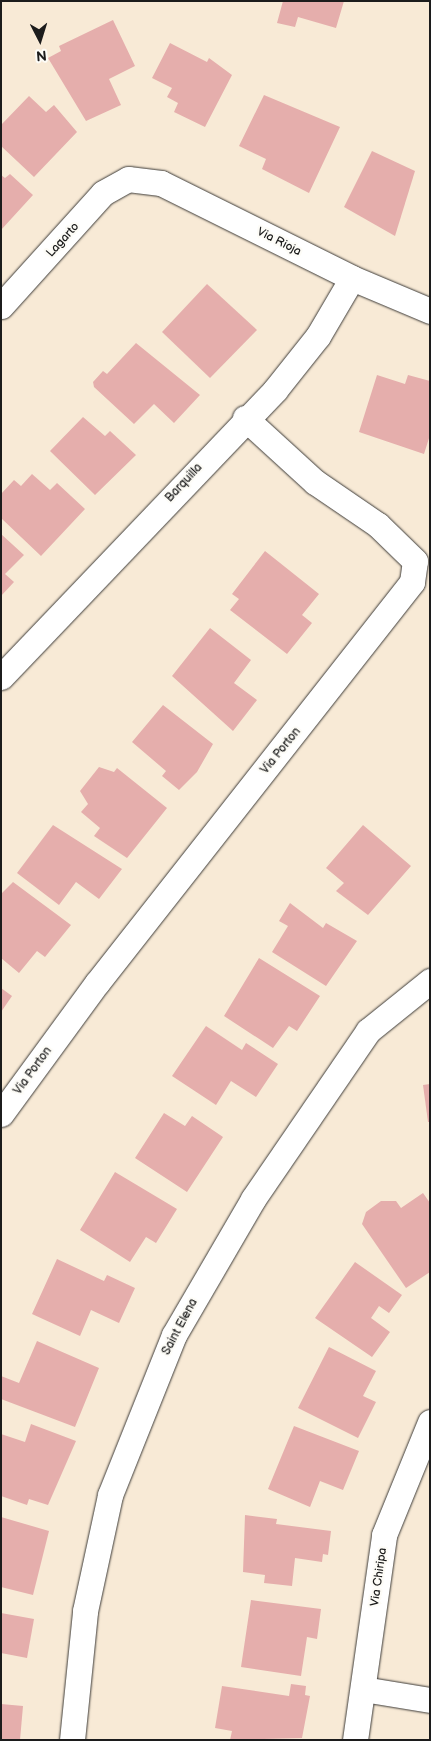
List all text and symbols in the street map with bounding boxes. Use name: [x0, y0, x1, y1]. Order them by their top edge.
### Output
north arrow: [15, 15, 65, 65]
text: N: [35, 47, 47, 64]
street label: Lagarto: [44, 220, 82, 260]
street label: Via Rioja: [254, 225, 304, 259]
street label: Barquilla: [162, 461, 206, 505]
street label: Via Porton: [258, 725, 304, 777]
street label: Via Porton: [11, 1044, 55, 1098]
street label: Saint Elena: [159, 1296, 201, 1358]
street label: Via Chiripa: [368, 1547, 390, 1607]

